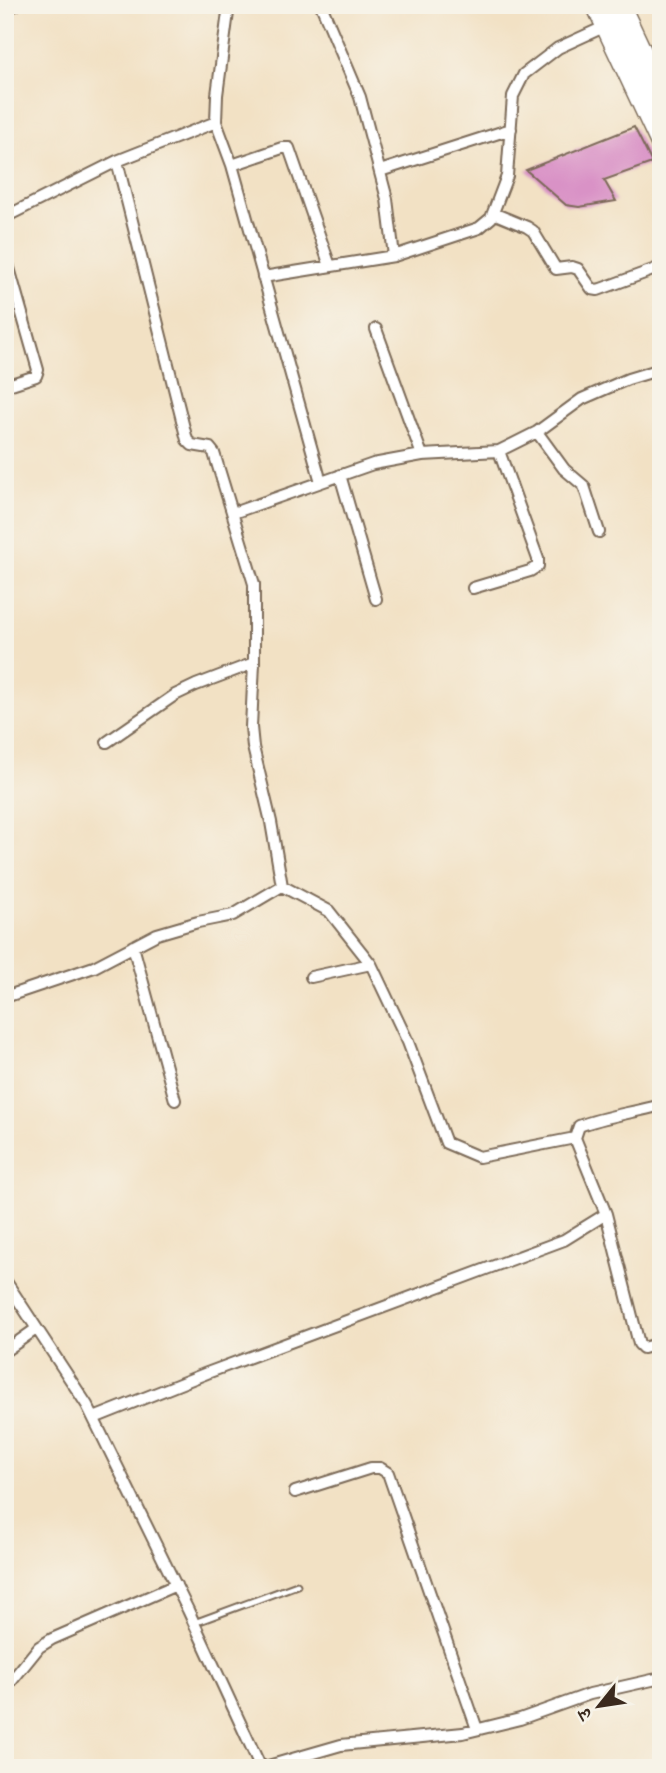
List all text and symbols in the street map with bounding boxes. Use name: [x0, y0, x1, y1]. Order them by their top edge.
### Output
north arrow: [564, 1672, 634, 1742]
text: उ: [571, 1702, 600, 1726]

